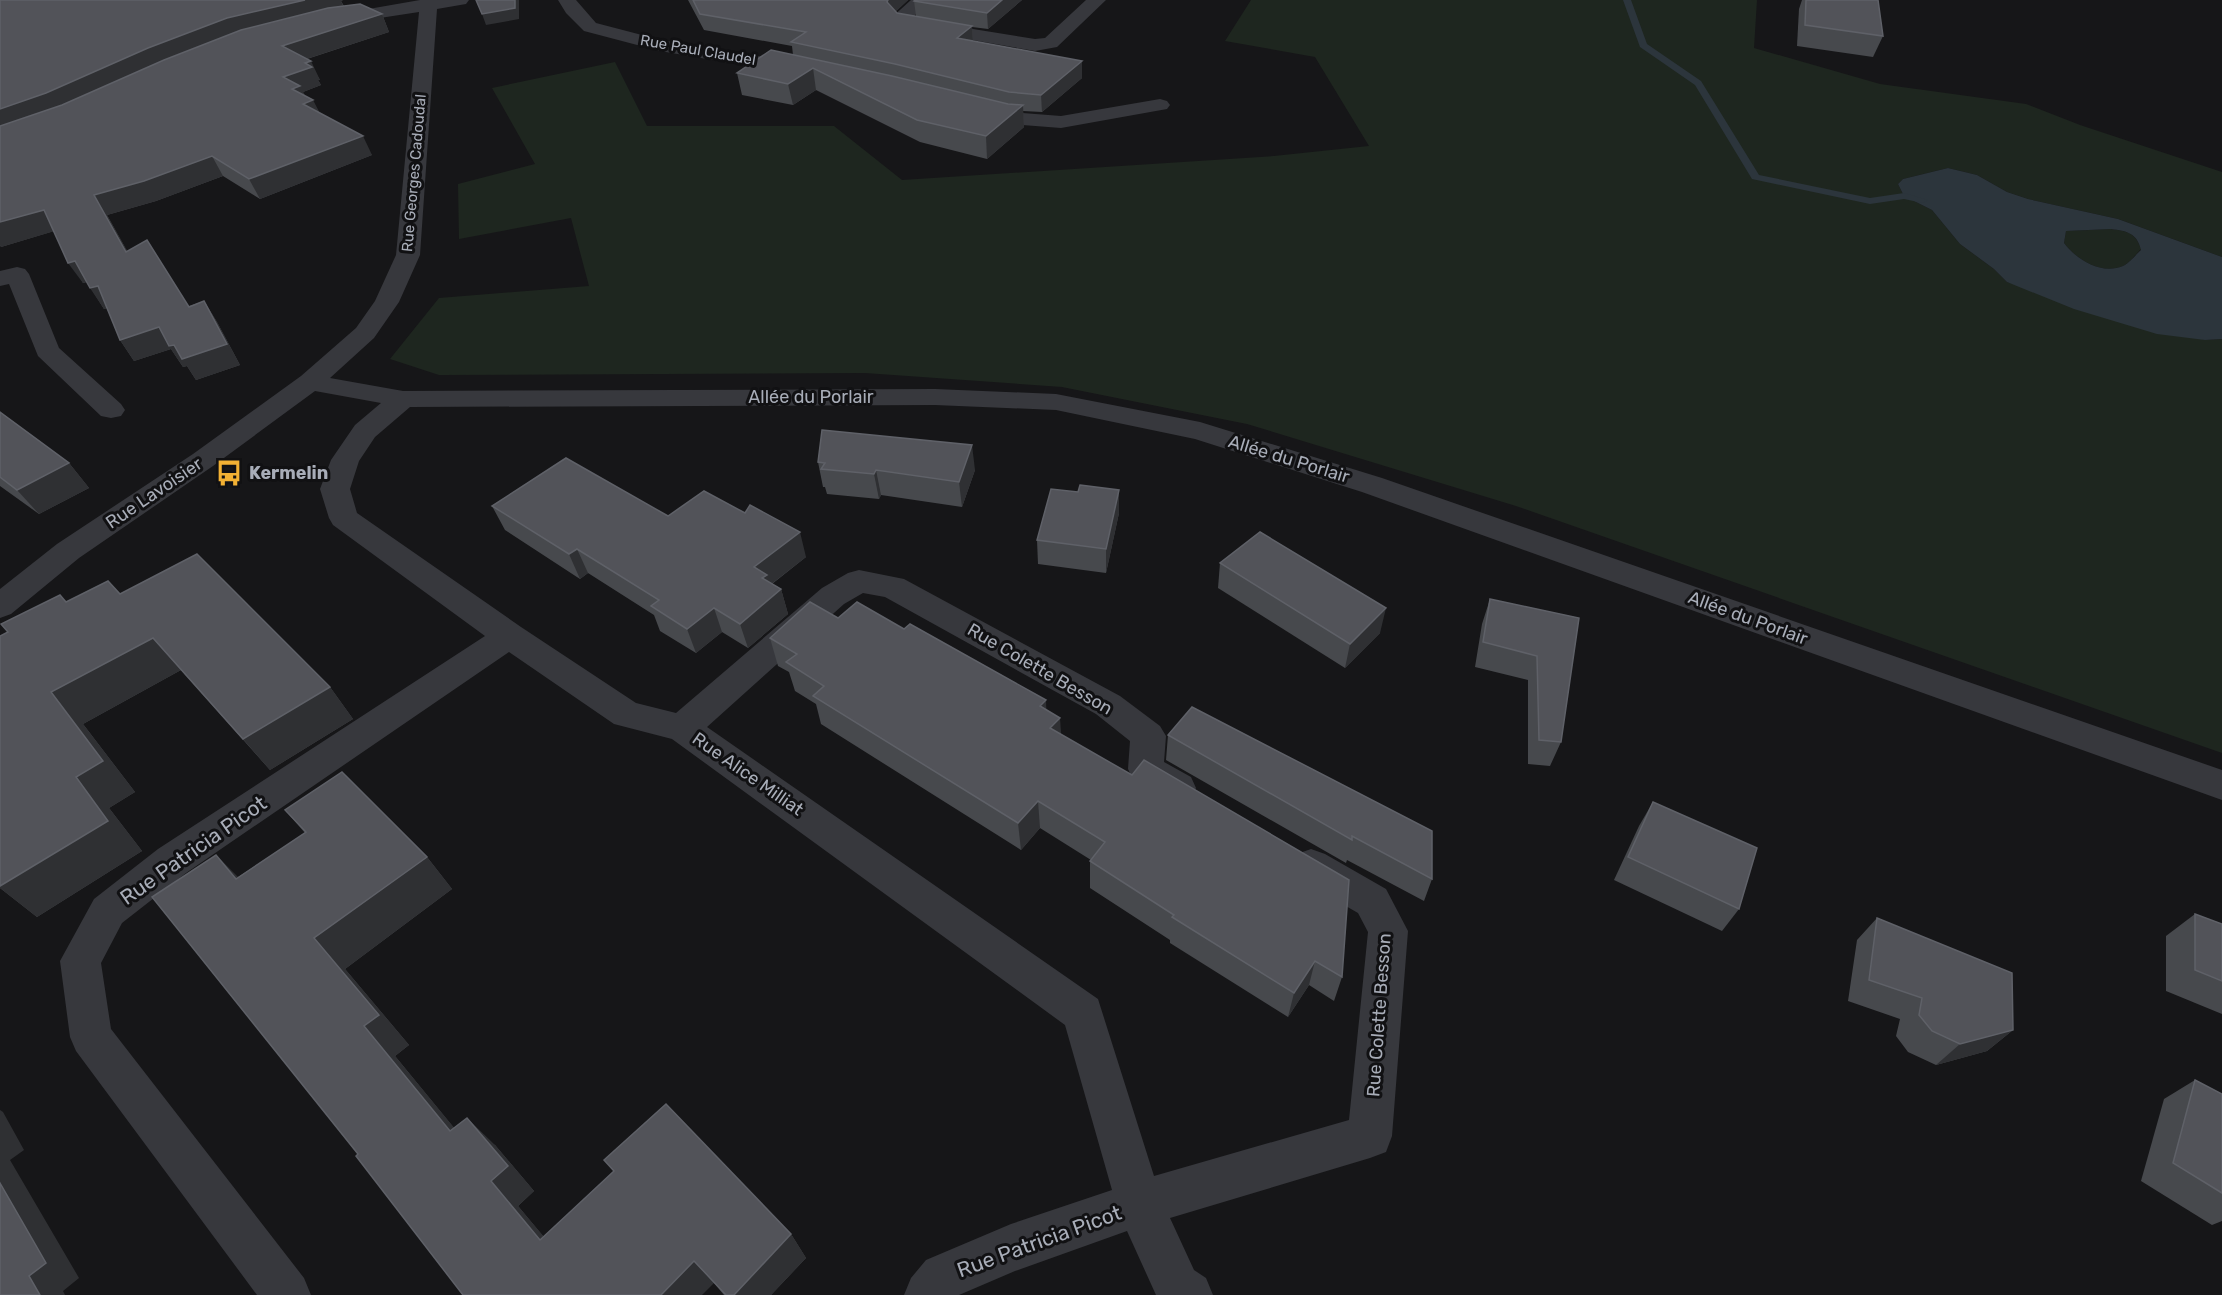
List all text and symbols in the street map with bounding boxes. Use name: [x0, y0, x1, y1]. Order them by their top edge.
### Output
street label: Rue Paul Claudel: [639, 31, 757, 69]
street label: Rue Georges Cadoudal: [398, 93, 430, 253]
street label: Allée du Porlair: [748, 386, 874, 408]
street label: Allée du Porlair: [1226, 430, 1352, 488]
street label: Rue Lavoisier: [102, 453, 207, 533]
bus stop icon: Kermelin: [214, 458, 244, 488]
place label: Kermelin: [249, 462, 328, 484]
street label: Allée du Porlair: [1685, 586, 1811, 650]
street label: Rue Colette Besson: [963, 618, 1117, 720]
street label: Rue Alice Milliat: [688, 728, 808, 820]
street label: Rue Patricia Picot: [115, 790, 271, 910]
street label: Rue Colette Besson: [1362, 932, 1396, 1098]
street label: Rue Patricia Picot: [953, 1200, 1125, 1282]

